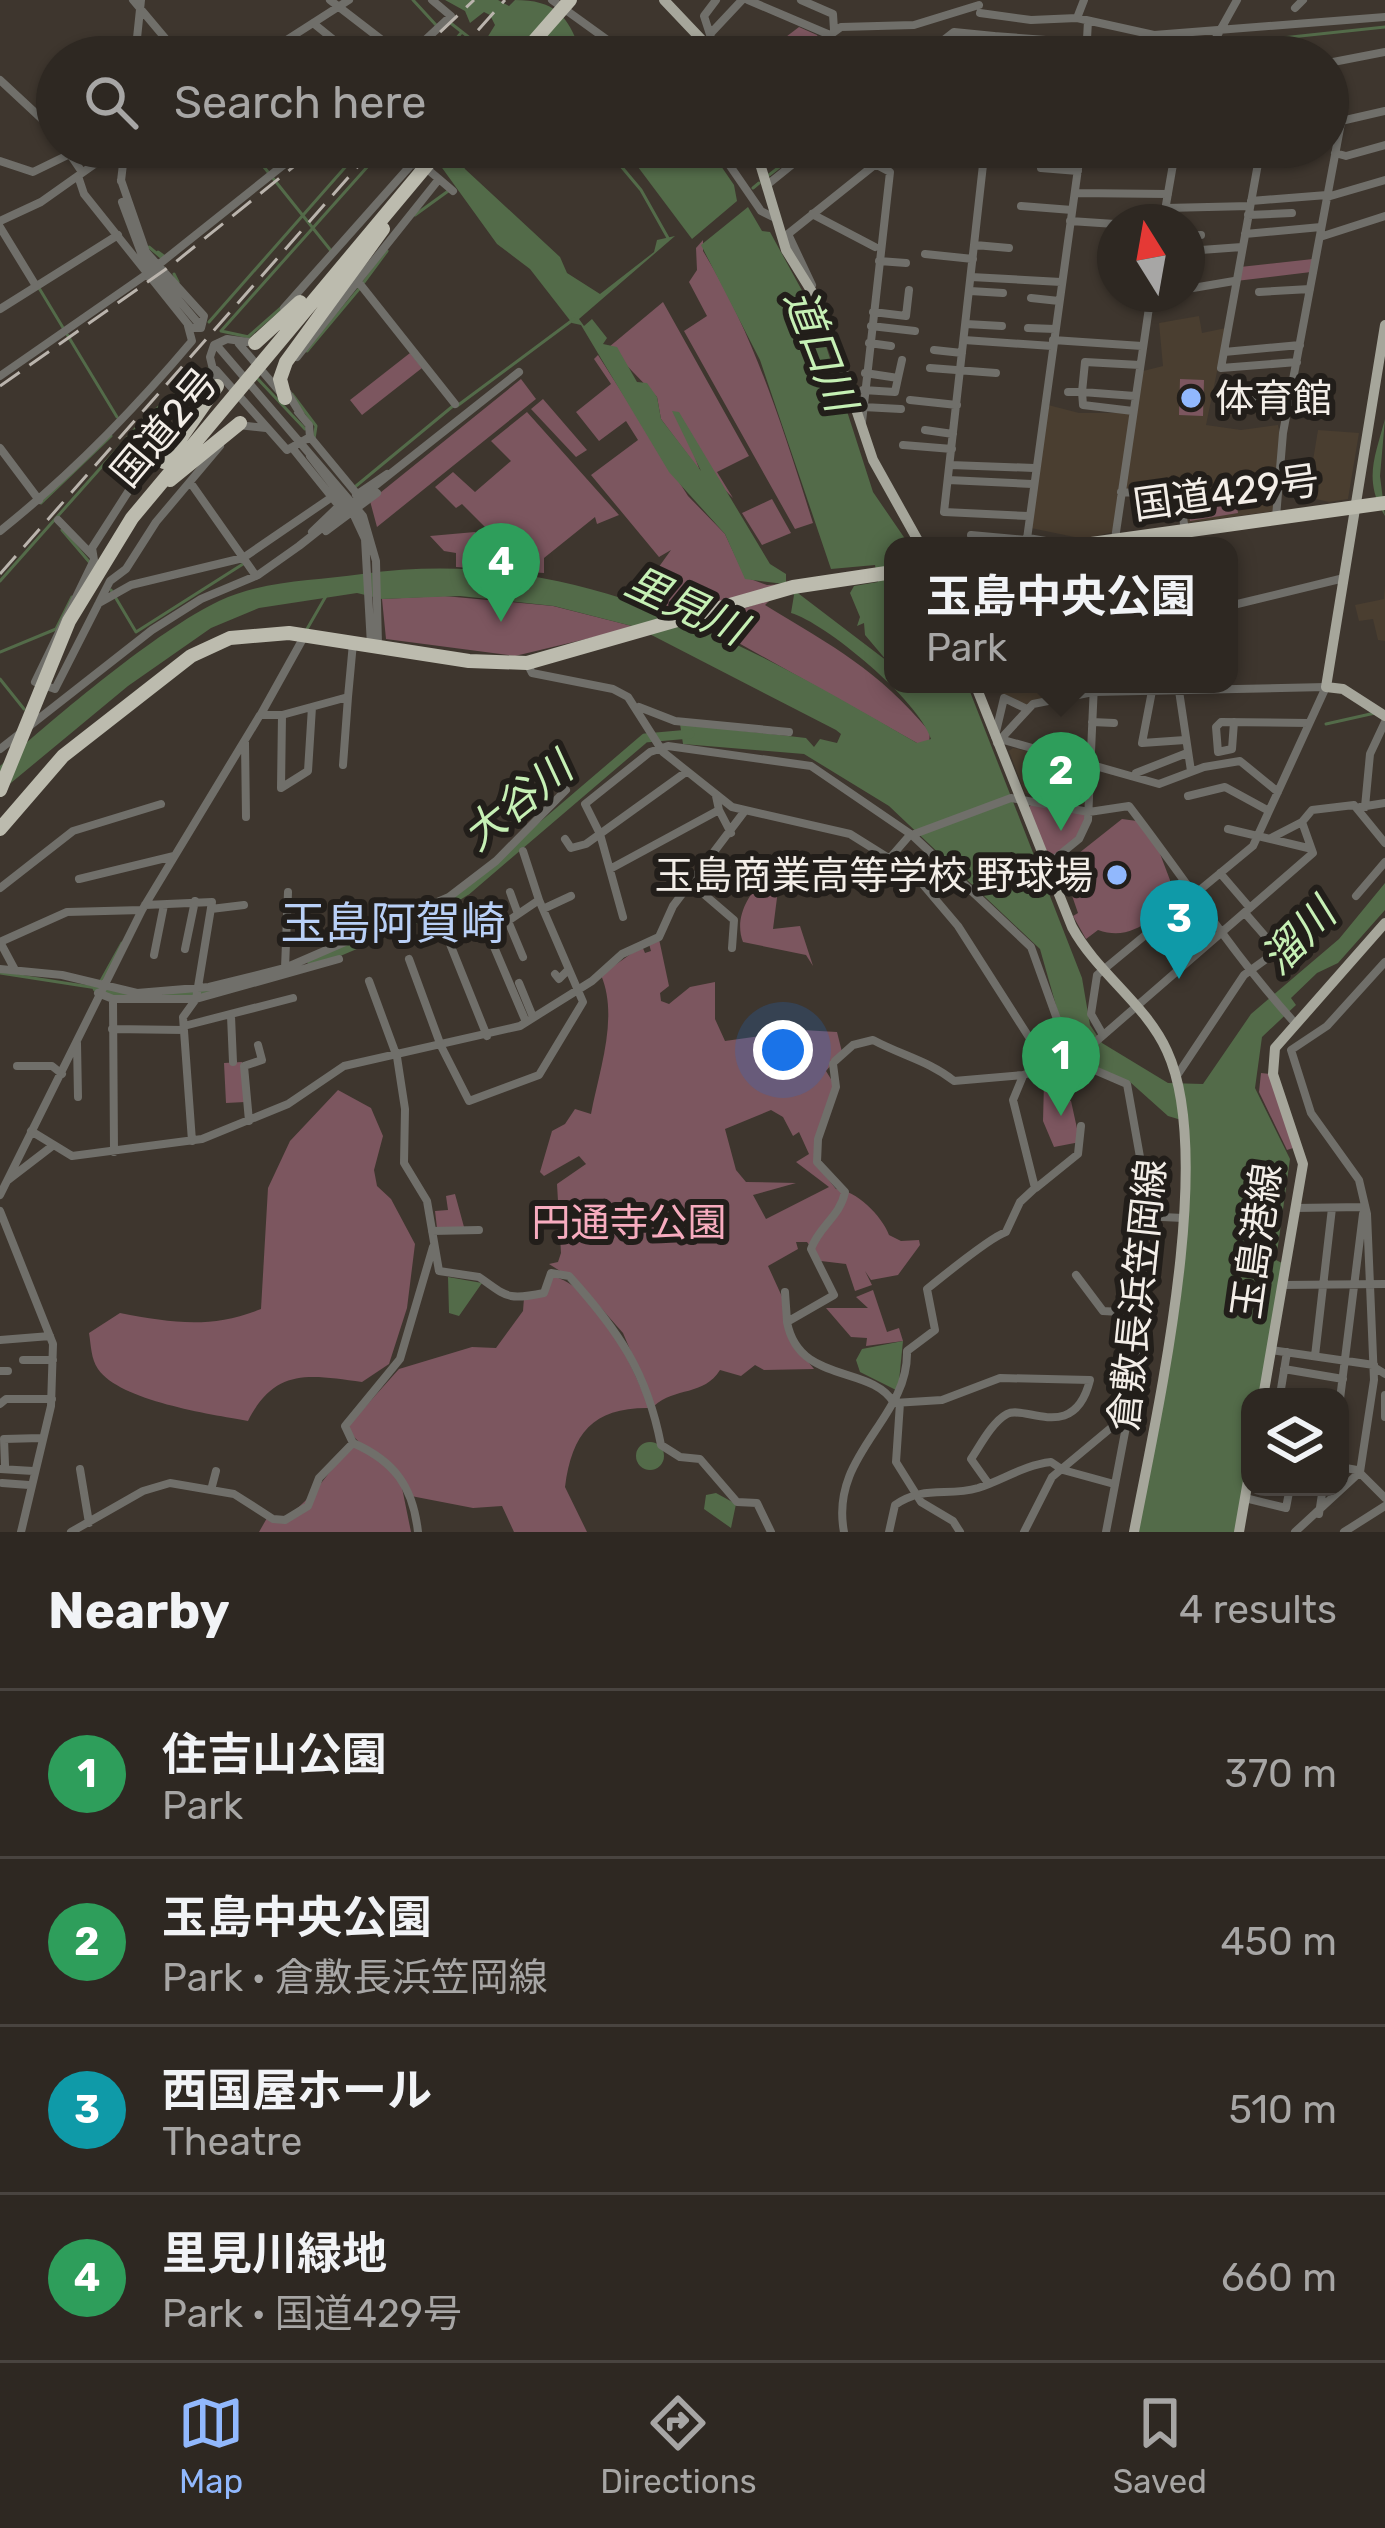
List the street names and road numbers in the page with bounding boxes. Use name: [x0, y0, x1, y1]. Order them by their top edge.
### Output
street label: 国道2号: [102, 359, 227, 496]
street label: 国道429号: [1130, 457, 1322, 529]
street label: 倉敷長浜笠岡線: [1101, 1157, 1175, 1433]
street label: 玉島港線: [1223, 1161, 1291, 1322]

